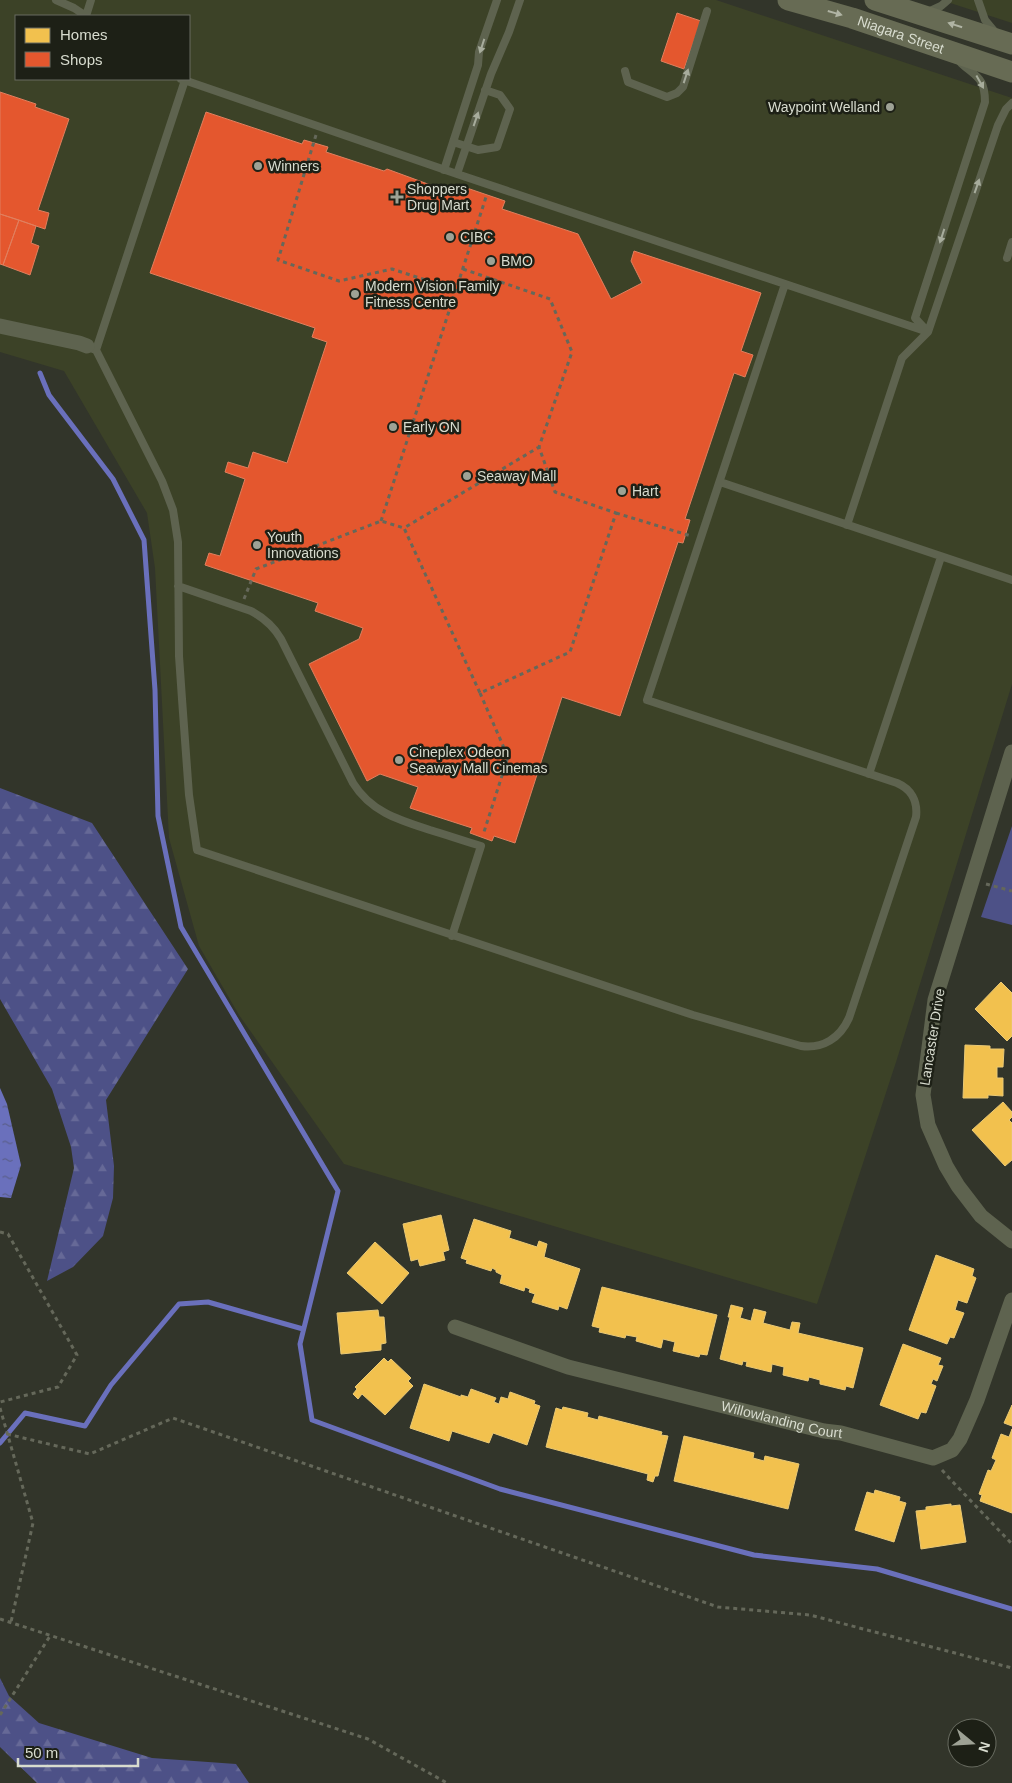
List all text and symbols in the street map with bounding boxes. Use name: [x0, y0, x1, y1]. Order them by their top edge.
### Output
one-way arrow: [827, 9, 842, 17]
street label: Niagara Street: [855, 12, 946, 57]
legend: [15, 15, 190, 80]
one-way arrow: [948, 21, 963, 29]
text: Homes: [60, 26, 108, 43]
one-way arrow: [478, 39, 486, 54]
text: Shops: [60, 51, 103, 68]
one-way arrow: [683, 68, 691, 83]
one-way arrow: [975, 75, 984, 88]
place label: Waypoint Welland: [768, 99, 880, 115]
marker: Waypoint Welland: [884, 101, 896, 113]
one-way arrow: [473, 111, 480, 126]
place label: Winners: [268, 158, 319, 174]
marker: Winners: [252, 160, 264, 172]
one-way arrow: [974, 179, 982, 194]
place label: Shoppers Drug Mart: [407, 181, 469, 213]
marker: Shoppers Drug Mart: [391, 191, 403, 203]
place label: CIBC: [460, 229, 493, 245]
one-way arrow: [937, 229, 945, 244]
marker: CIBC: [444, 231, 456, 243]
place label: BMO: [501, 253, 533, 269]
marker: BMO: [485, 255, 497, 267]
place label: Modern Vision Family Fitness Centre: [365, 278, 499, 310]
marker: Modern Vision Family Fitness Centre: [349, 288, 361, 300]
place label: Early ON: [403, 419, 460, 435]
marker: Early ON: [387, 421, 399, 433]
place label: Seaway Mall: [477, 468, 556, 484]
marker: Seaway Mall: [461, 470, 473, 482]
place label: Hart: [632, 483, 659, 499]
marker: Hart: [616, 485, 628, 497]
place label: Youth Innovations: [267, 529, 339, 561]
marker: Youth Innovations: [251, 539, 263, 551]
place label: Cineplex Odeon Seaway Mall Cinemas: [409, 744, 548, 776]
marker: Cineplex Odeon Seaway Mall Cinemas: [393, 754, 405, 766]
street label: Lancaster Drive: [916, 987, 948, 1087]
street label: Willowlanding Court: [720, 1398, 843, 1441]
north arrow: [947, 1718, 997, 1768]
scale bar: [18, 1736, 138, 1768]
text: N: [975, 1740, 994, 1754]
text: 50 m: [25, 1744, 58, 1761]

